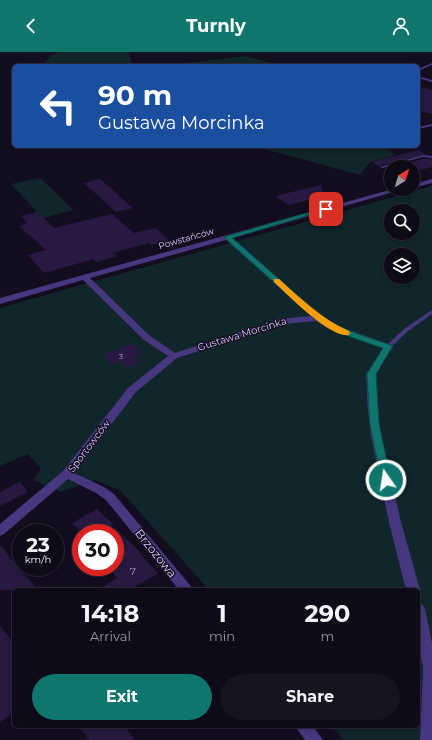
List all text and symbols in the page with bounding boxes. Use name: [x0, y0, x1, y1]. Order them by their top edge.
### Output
icon: back: [20, 15, 42, 37]
text: Turnly: [186, 15, 246, 37]
icon: person: [390, 15, 412, 37]
text: 90 m: [98, 78, 172, 112]
icon: left: [32, 80, 84, 132]
text: Gustawa Morcinka: [98, 112, 265, 134]
north arrow: [384, 160, 420, 196]
map controls: [384, 160, 420, 284]
pin: [309, 192, 343, 226]
icon: arrive: [315, 198, 337, 220]
button: search: [384, 204, 420, 240]
street label: Powstańców: [157, 225, 215, 251]
button: layers: [384, 248, 420, 284]
street label: Gustawa Morcinka: [196, 314, 288, 354]
house number: 3: [119, 351, 124, 361]
street label: Sportowców: [65, 417, 113, 475]
position arrow: [365, 459, 407, 501]
speed limit sign: 30: [72, 524, 124, 576]
street label: Brzozowa: [132, 526, 180, 580]
text: 23: [26, 533, 50, 557]
text: km/h: [25, 553, 51, 566]
house number: 7: [130, 565, 136, 578]
text: 14:18: [82, 599, 139, 628]
text: 1: [217, 599, 227, 628]
text: 290: [305, 599, 350, 628]
text: Arrival: [90, 628, 131, 644]
text: min: [209, 628, 235, 644]
text: m: [321, 628, 334, 644]
button: Exit: [32, 674, 212, 720]
button: Share: [220, 674, 400, 720]

